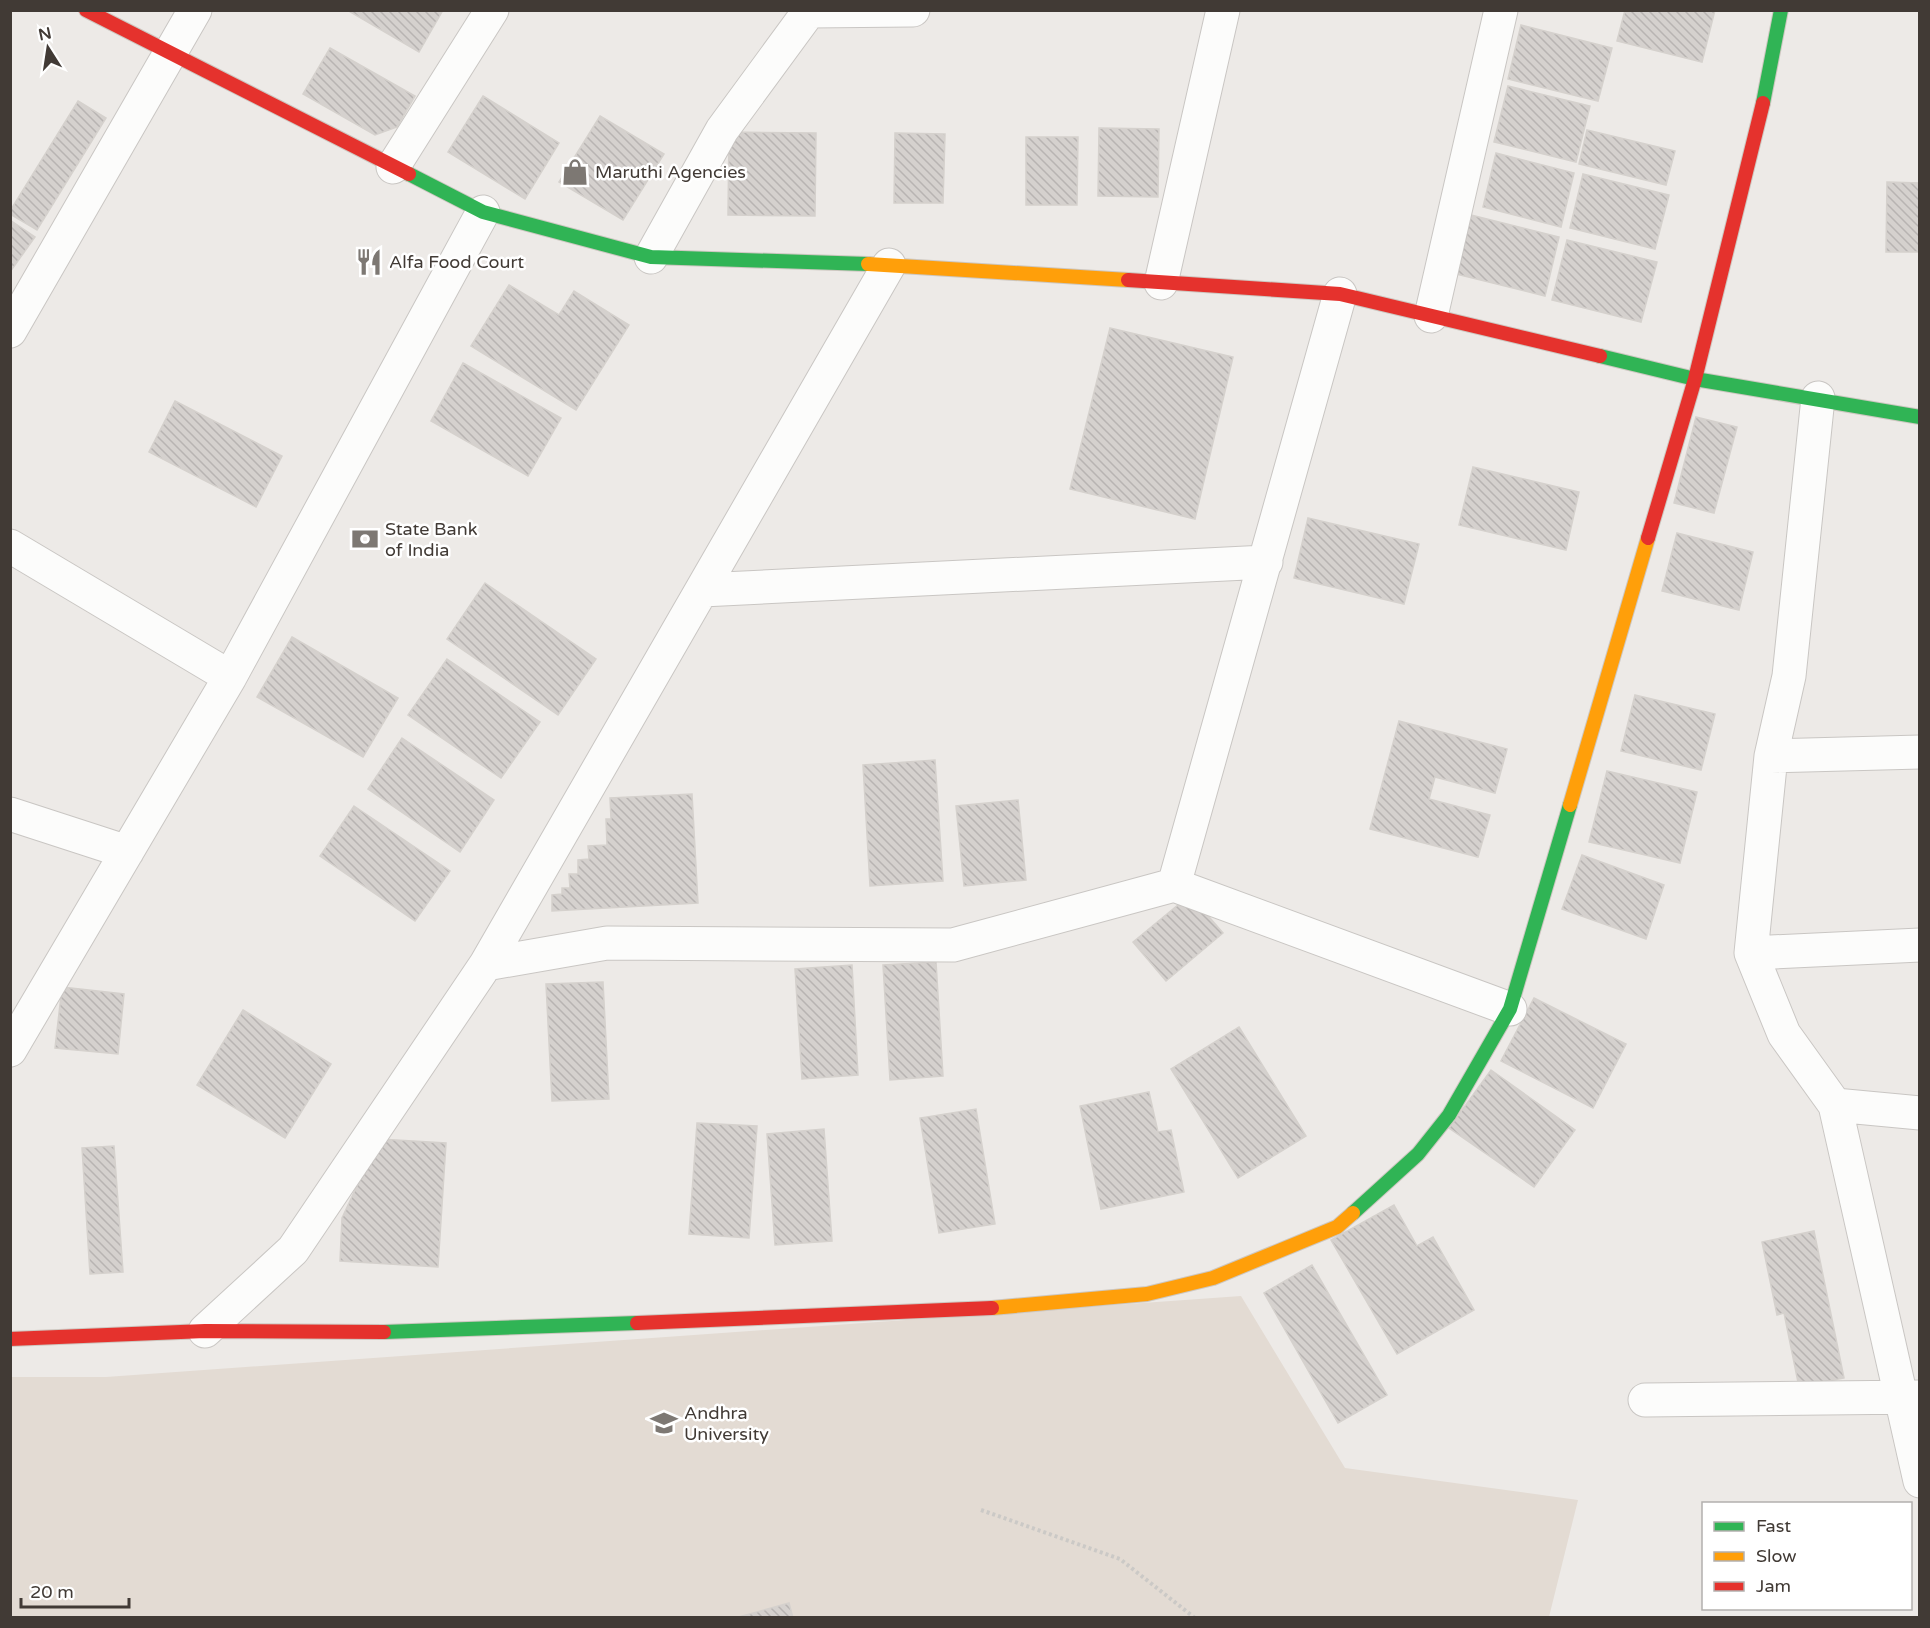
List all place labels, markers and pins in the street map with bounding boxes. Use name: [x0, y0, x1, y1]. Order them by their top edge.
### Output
shop icon: Maruthi Agencies: [560, 157, 590, 187]
place label: Maruthi Agencies: [595, 161, 746, 183]
restaurant icon: Alfa Food Court: [354, 247, 384, 277]
place label: Alfa Food Court: [389, 251, 524, 273]
place label: State Bank of India: [385, 518, 478, 561]
bank icon: State Bank of India: [350, 524, 380, 554]
place label: Andhra University: [684, 1402, 769, 1445]
school or university icon: Andhra University: [649, 1408, 679, 1438]

